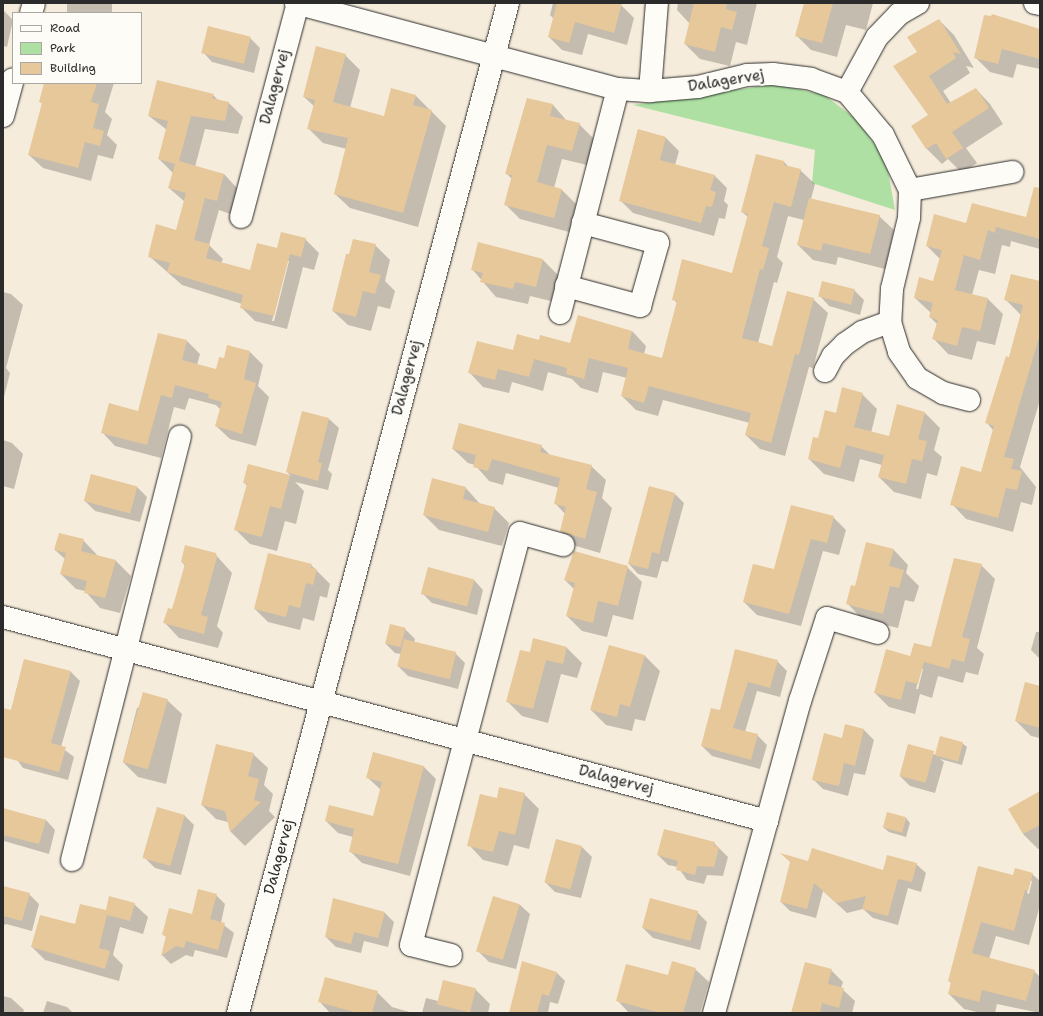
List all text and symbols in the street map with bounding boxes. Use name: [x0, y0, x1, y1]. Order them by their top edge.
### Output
legend: [12, 12, 142, 84]
text: Road: [50, 20, 80, 36]
text: Park: [50, 40, 76, 56]
street label: Dalagervej: [256, 48, 294, 126]
text: Building: [50, 60, 96, 76]
street label: Dalagervej: [687, 66, 765, 96]
street label: Dalagervej: [388, 339, 426, 417]
street label: Dalagervej: [577, 761, 655, 799]
street label: Dalagervej: [260, 818, 298, 896]

